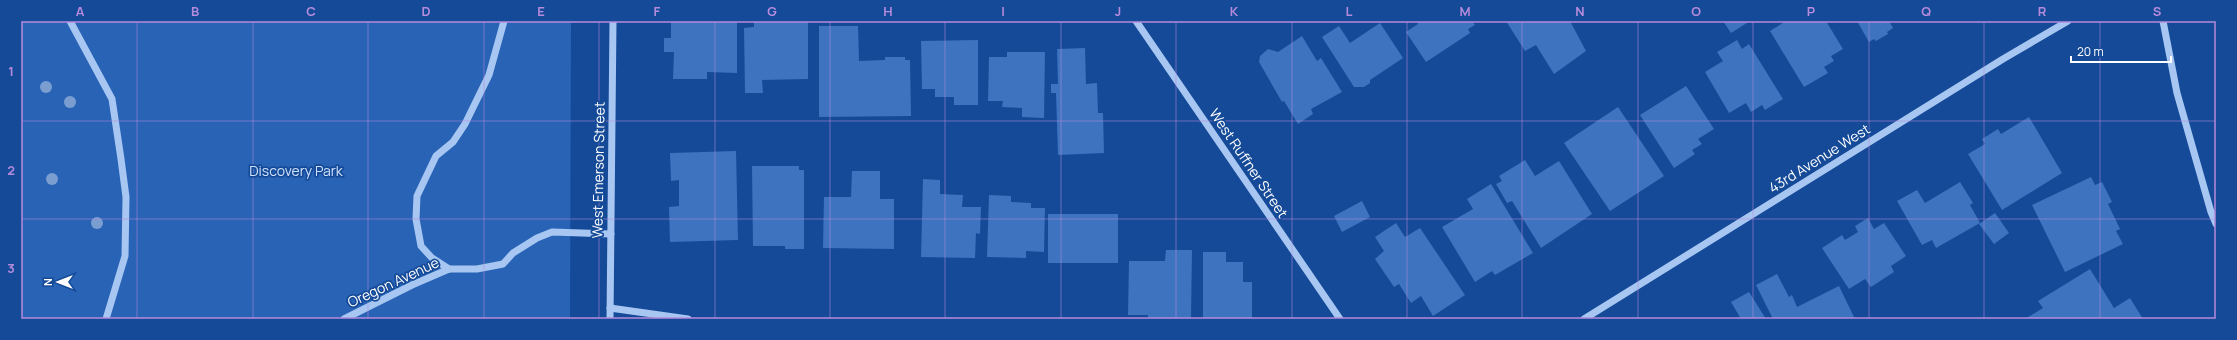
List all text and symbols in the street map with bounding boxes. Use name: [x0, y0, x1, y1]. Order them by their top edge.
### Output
text: A: [76, 2, 85, 20]
text: B: [191, 2, 199, 20]
text: C: [306, 2, 316, 20]
text: D: [421, 2, 431, 20]
text: E: [537, 2, 545, 20]
text: F: [654, 2, 661, 20]
text: G: [767, 2, 777, 20]
text: H: [883, 2, 893, 20]
text: I: [1001, 2, 1005, 20]
text: J: [1115, 2, 1121, 20]
text: K: [1230, 2, 1239, 20]
text: L: [1346, 2, 1353, 20]
text: M: [1459, 2, 1471, 20]
text: N: [1575, 2, 1585, 20]
text: O: [1691, 2, 1701, 20]
text: P: [1807, 2, 1815, 20]
text: Q: [1921, 2, 1931, 20]
text: R: [2038, 2, 2047, 20]
text: S: [2153, 2, 2162, 20]
scale bar: [2071, 38, 2171, 64]
text: 20 m: [2077, 43, 2104, 60]
text: 1: [8, 62, 14, 80]
street label: West Emerson Street: [587, 101, 609, 239]
street label: West Ruffner Street: [1205, 105, 1293, 222]
street label: 43rd Avenue West: [1765, 119, 1874, 197]
text: 2: [7, 161, 15, 179]
park label: Discovery Park: [249, 161, 344, 180]
street label: Oregon Avenue: [344, 253, 442, 311]
text: 3: [7, 259, 15, 277]
north arrow: [38, 262, 78, 302]
text: N: [40, 278, 55, 286]

